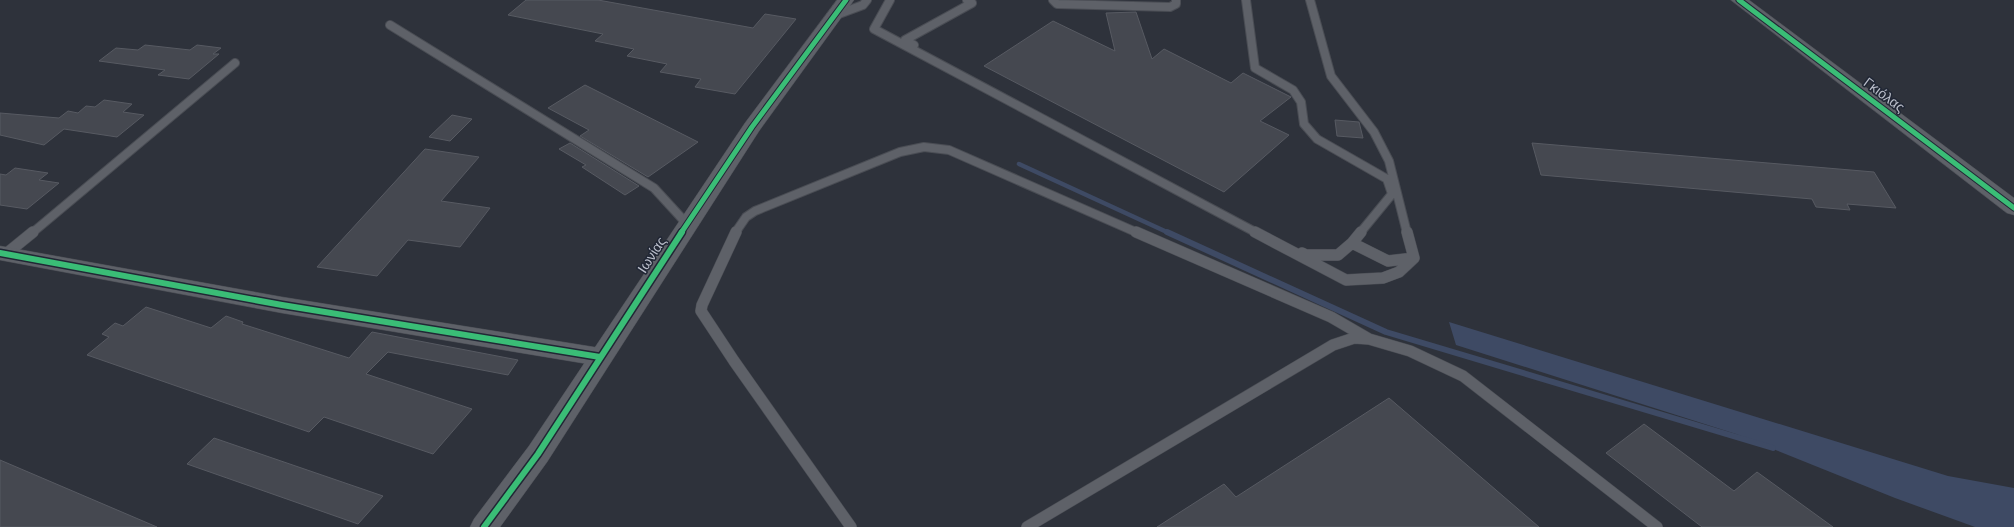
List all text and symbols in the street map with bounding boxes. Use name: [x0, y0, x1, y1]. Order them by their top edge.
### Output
street label: Γκιόλας: [1860, 74, 1908, 116]
street label: Ιωνίας: [634, 233, 670, 276]

